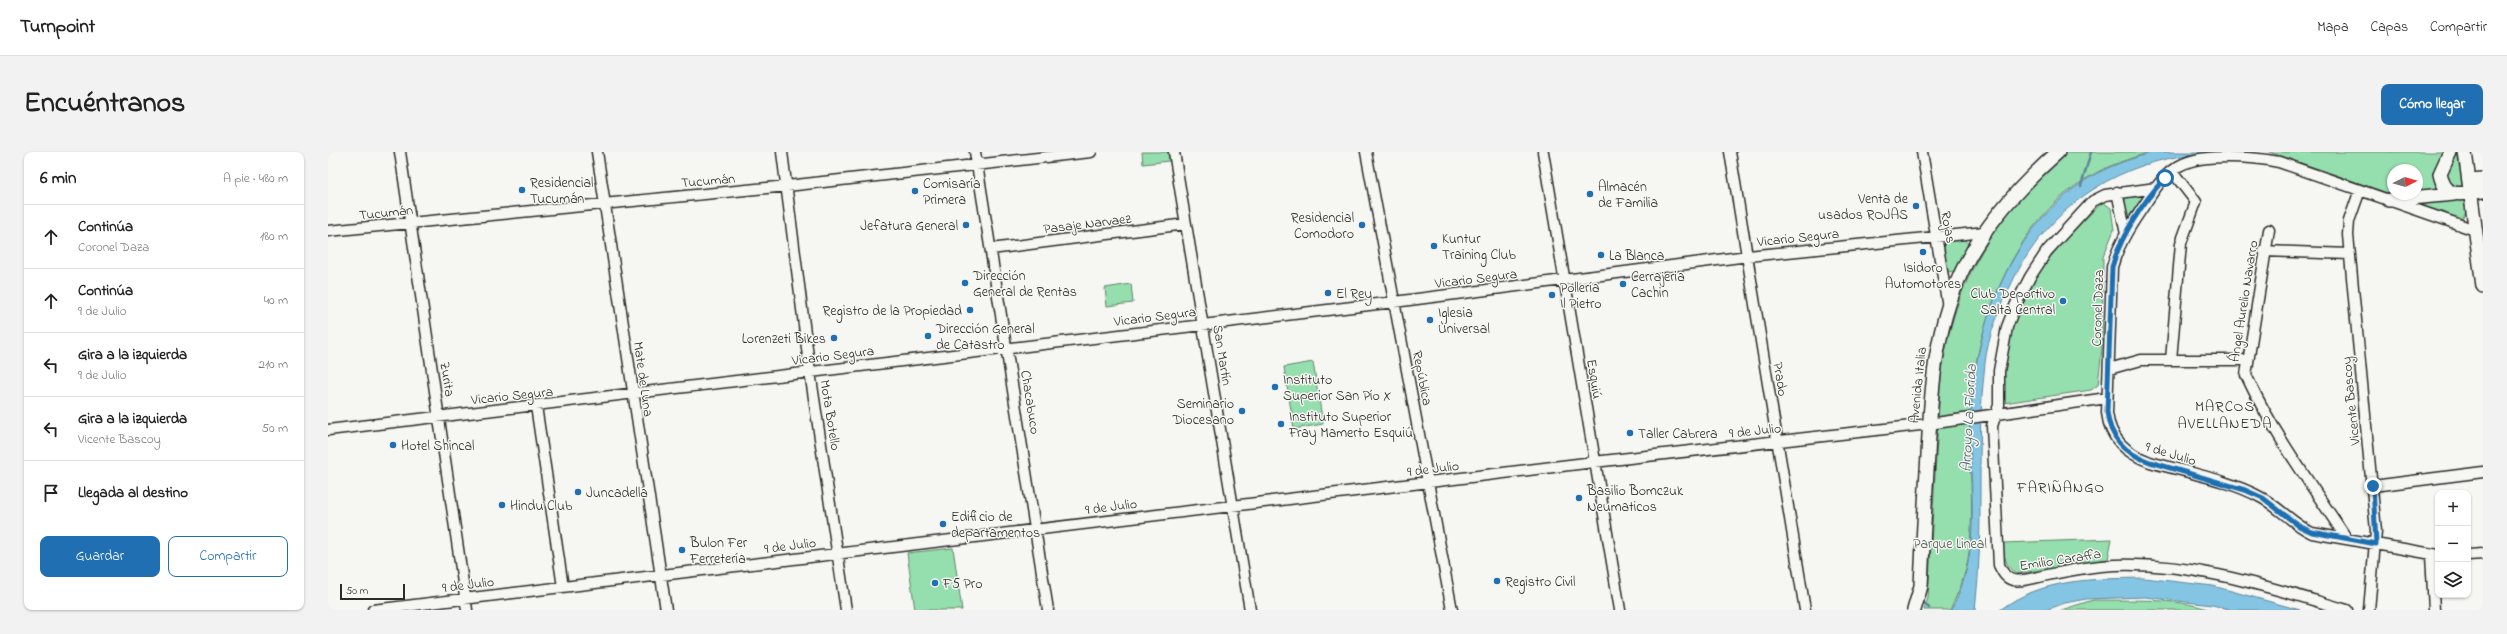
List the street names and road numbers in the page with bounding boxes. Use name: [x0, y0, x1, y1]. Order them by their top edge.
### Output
street label: Tucumán: [680, 169, 736, 194]
street label: Tucumán: [358, 200, 414, 227]
street label: Pasaje Narvaez: [1042, 209, 1133, 240]
street label: Rojas: [1934, 210, 1961, 245]
street label: Vicario Segura: [1755, 224, 1840, 254]
street label: Ángel Aurelio Navarro: [2224, 239, 2265, 364]
street label: Vicario Segura: [1433, 264, 1519, 296]
street label: Coronel Daza: [2087, 269, 2110, 347]
street label: Vicario Segura: [1112, 302, 1198, 334]
street label: San Martín: [1206, 323, 1237, 387]
street label: Mate de Luna: [627, 340, 658, 418]
street label: Vicario Segura: [790, 341, 876, 373]
street label: Avenida Italia: [1904, 346, 1933, 425]
street label: República: [1406, 349, 1437, 407]
street label: Vicente Bascoy: [2336, 355, 2368, 447]
street label: Esquiú: [1580, 358, 1607, 401]
street label: Zurita: [433, 360, 460, 398]
street label: Prado: [1766, 361, 1793, 398]
street label: Chacabuco: [1014, 369, 1045, 436]
street label: Mota Botello: [814, 378, 845, 452]
street label: Vicario Segura: [469, 382, 554, 412]
street label: 9 de Julio: [1728, 418, 1782, 445]
street label: 9 de Julio: [2142, 437, 2199, 472]
street label: 9 de Julio: [1406, 456, 1460, 483]
street label: 9 de Julio: [1084, 494, 1138, 521]
street label: 9 de Julio: [763, 533, 817, 560]
street label: Emilio Caraffa: [2018, 544, 2103, 577]
street label: 9 de Julio: [441, 572, 495, 599]

